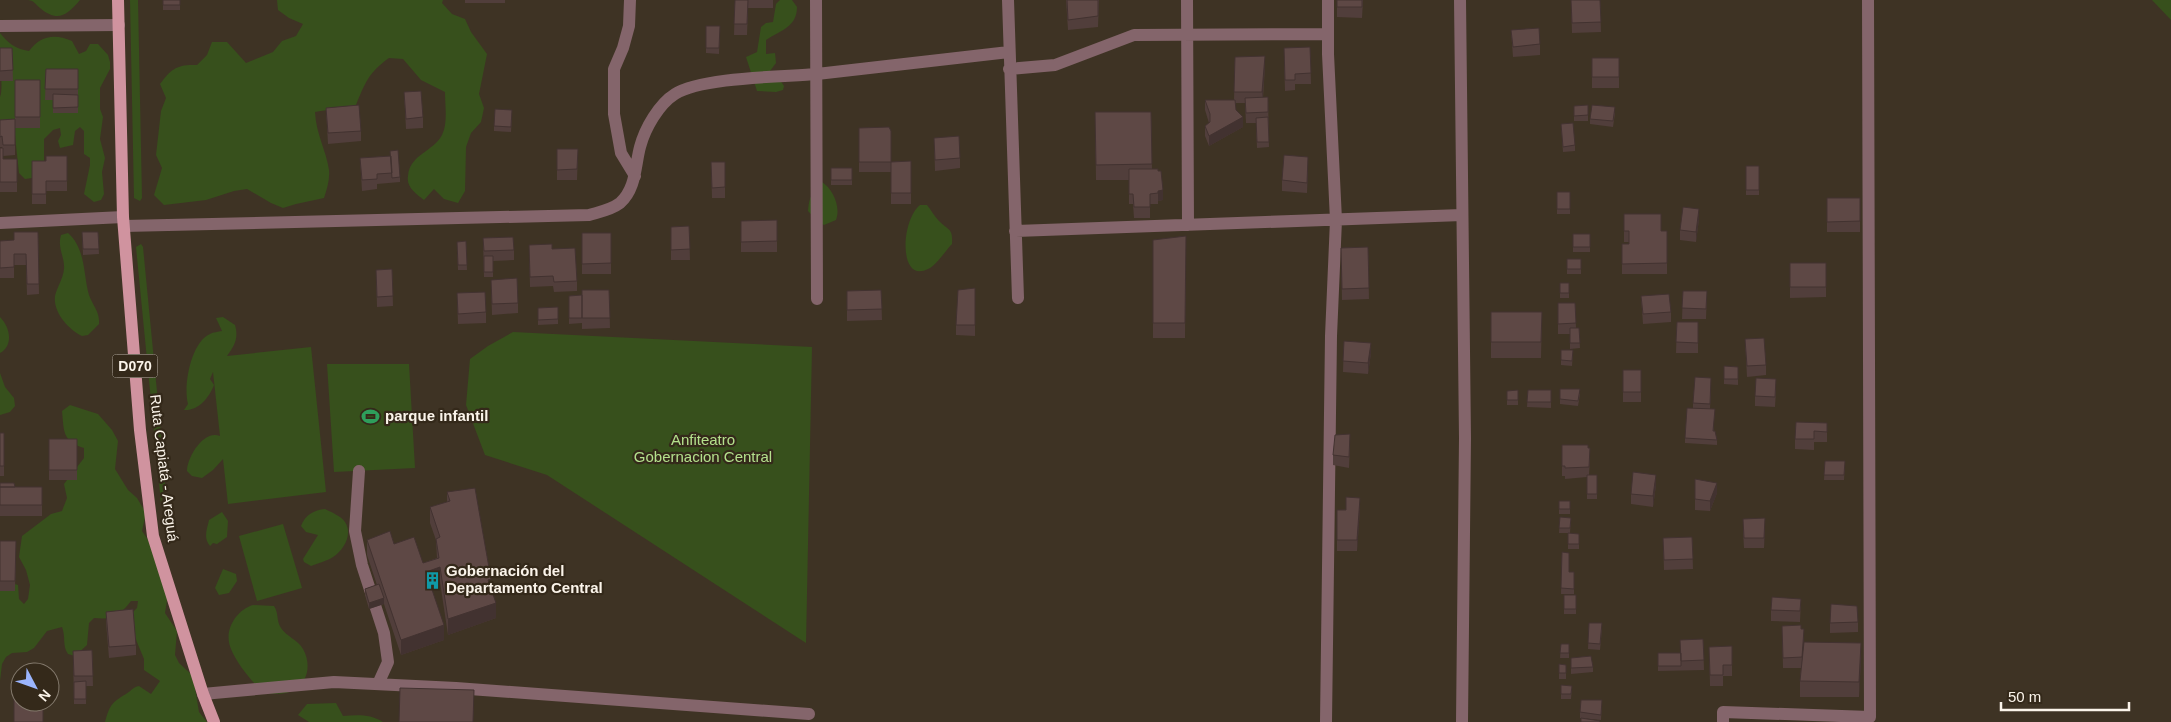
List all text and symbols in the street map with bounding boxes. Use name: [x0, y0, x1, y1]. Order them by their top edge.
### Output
road number: D070: [112, 354, 158, 378]
street label: Ruta Capiatá - Areguá: [147, 393, 182, 543]
sports icon: parque infantil: [361, 406, 381, 426]
place label: parque infantil: [385, 407, 488, 424]
park label: Anfiteatro Gobernacion Central: [634, 431, 772, 465]
place label: Gobernación del Departamento Central: [446, 562, 603, 596]
building icon: Gobernación del Departamento Central: [422, 570, 442, 590]
north arrow: [10, 662, 60, 712]
scale bar: [2001, 680, 2128, 712]
text: N: [35, 686, 54, 705]
text: 50 m: [2008, 688, 2041, 705]

